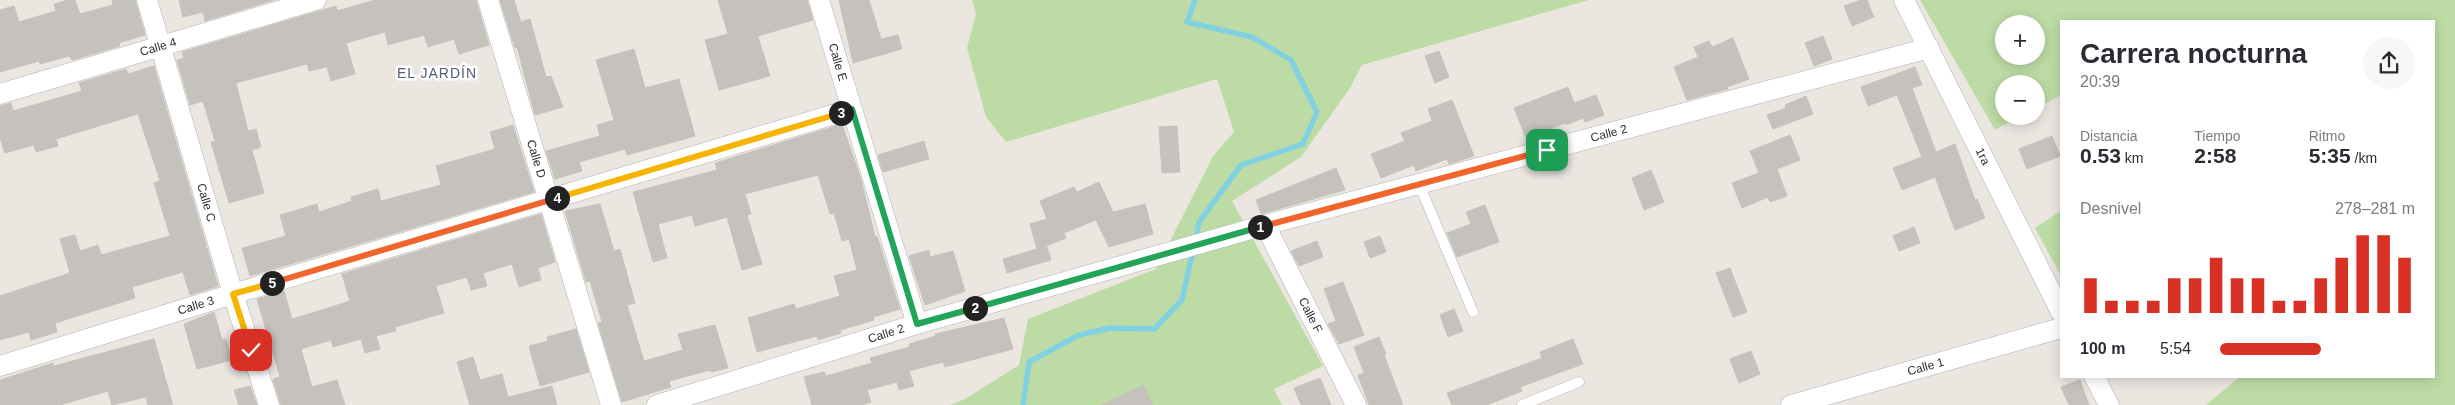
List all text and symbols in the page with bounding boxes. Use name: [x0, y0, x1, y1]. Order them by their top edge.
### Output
map controls: [1995, 15, 2045, 125]
button: +: [1995, 15, 2045, 65]
street label: Calle 4: [138, 35, 178, 59]
button: share: [2363, 37, 2415, 89]
text: Carrera nocturna: [2080, 38, 2307, 69]
street label: Calle E: [826, 42, 850, 83]
district label: EL JARDÍN: [397, 65, 477, 81]
text: 20:39: [2080, 73, 2120, 90]
button: −: [1995, 75, 2045, 125]
pin: 3: [828, 100, 854, 126]
text: 3: [838, 105, 845, 121]
street label: Calle 2: [1589, 122, 1629, 145]
text: Distancia: [2080, 128, 2138, 144]
text: Tiempo: [2194, 128, 2241, 144]
text: Ritmo: [2309, 128, 2345, 144]
pin: [1526, 129, 1568, 171]
icon: arrive: [1533, 136, 1561, 164]
street label: Calle D: [524, 138, 549, 180]
text: 0.53: [2080, 144, 2121, 167]
text: 2:58: [2194, 144, 2236, 167]
text: 5:35: [2309, 144, 2351, 167]
street label: 1ra: [1973, 145, 1993, 168]
text: km: [2121, 150, 2143, 166]
text: /km: [2351, 150, 2377, 166]
street label: Calle C: [194, 182, 219, 224]
pin: 4: [544, 186, 570, 210]
text: 4: [554, 190, 561, 206]
text: Desnivel: [2080, 200, 2141, 217]
text: 278–281 m: [2335, 200, 2415, 217]
pin: 1: [1248, 214, 1272, 240]
text: 1: [1257, 219, 1264, 235]
pin: 5: [260, 270, 284, 296]
text: 5: [269, 275, 276, 291]
street label: Calle 3: [176, 293, 216, 318]
street label: Calle F: [1296, 295, 1325, 335]
pin: 2: [962, 296, 988, 320]
text: 2: [972, 300, 979, 316]
street label: Calle 2: [866, 321, 906, 346]
pin: [230, 329, 272, 371]
icon: check: [237, 336, 265, 364]
text: 100 m: [2080, 340, 2125, 357]
text: 5:54: [2160, 340, 2191, 357]
street label: Calle 1: [1906, 355, 1946, 378]

